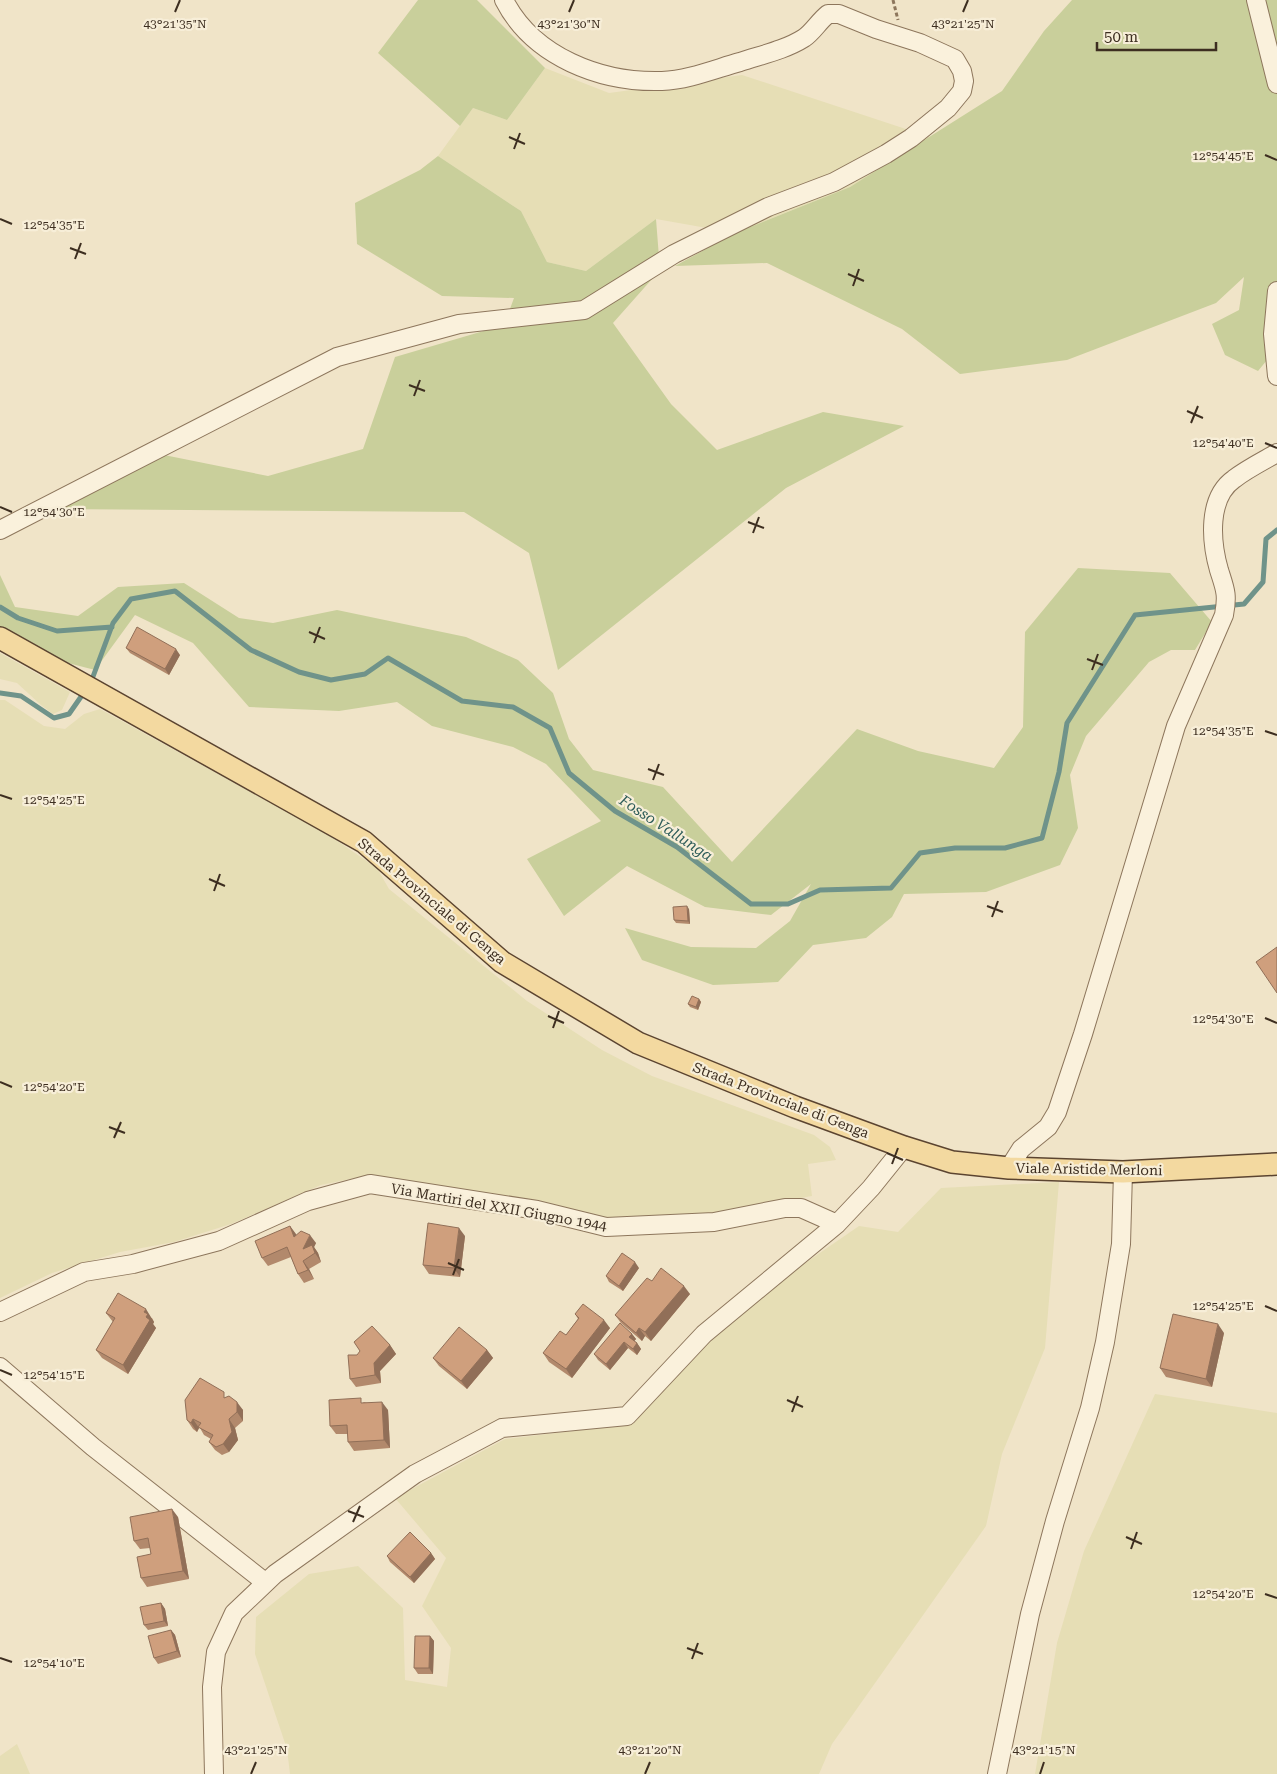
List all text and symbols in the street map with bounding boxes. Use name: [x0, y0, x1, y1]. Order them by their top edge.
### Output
text: 43°21'35"N: [143, 17, 207, 31]
text: 43°21'30"N: [537, 17, 601, 31]
text: 43°21'25"N: [931, 17, 995, 31]
scale bar: [1097, 20, 1216, 52]
text: 50 m: [1104, 28, 1139, 46]
text: 12°54'45"E: [1192, 149, 1254, 163]
text: 12°54'35"E: [23, 218, 85, 232]
text: 12°54'40"E: [1192, 436, 1254, 450]
text: 12°54'30"E: [23, 505, 85, 519]
text: 12°54'35"E: [1192, 724, 1254, 738]
water label: Fosso Vallunga: [615, 791, 716, 865]
text: 12°54'25"E: [23, 793, 85, 807]
street label: Strada Provinciale di Genga: [355, 835, 509, 968]
text: 12°54'30"E: [1192, 1012, 1254, 1026]
street label: Strada Provinciale di Genga: [691, 1059, 872, 1141]
text: 12°54'20"E: [23, 1080, 85, 1094]
street label: Viale Aristide Merloni: [1015, 1160, 1163, 1178]
street label: Via Martiri del XXII Giugno 1944: [390, 1180, 608, 1234]
text: 12°54'25"E: [1192, 1299, 1254, 1313]
text: 12°54'15"E: [23, 1368, 85, 1382]
text: 12°54'20"E: [1192, 1587, 1254, 1601]
text: 12°54'10"E: [23, 1656, 85, 1670]
text: 43°21'25"N: [224, 1743, 288, 1757]
text: 43°21'20"N: [618, 1743, 682, 1757]
text: 43°21'15"N: [1012, 1743, 1076, 1757]

